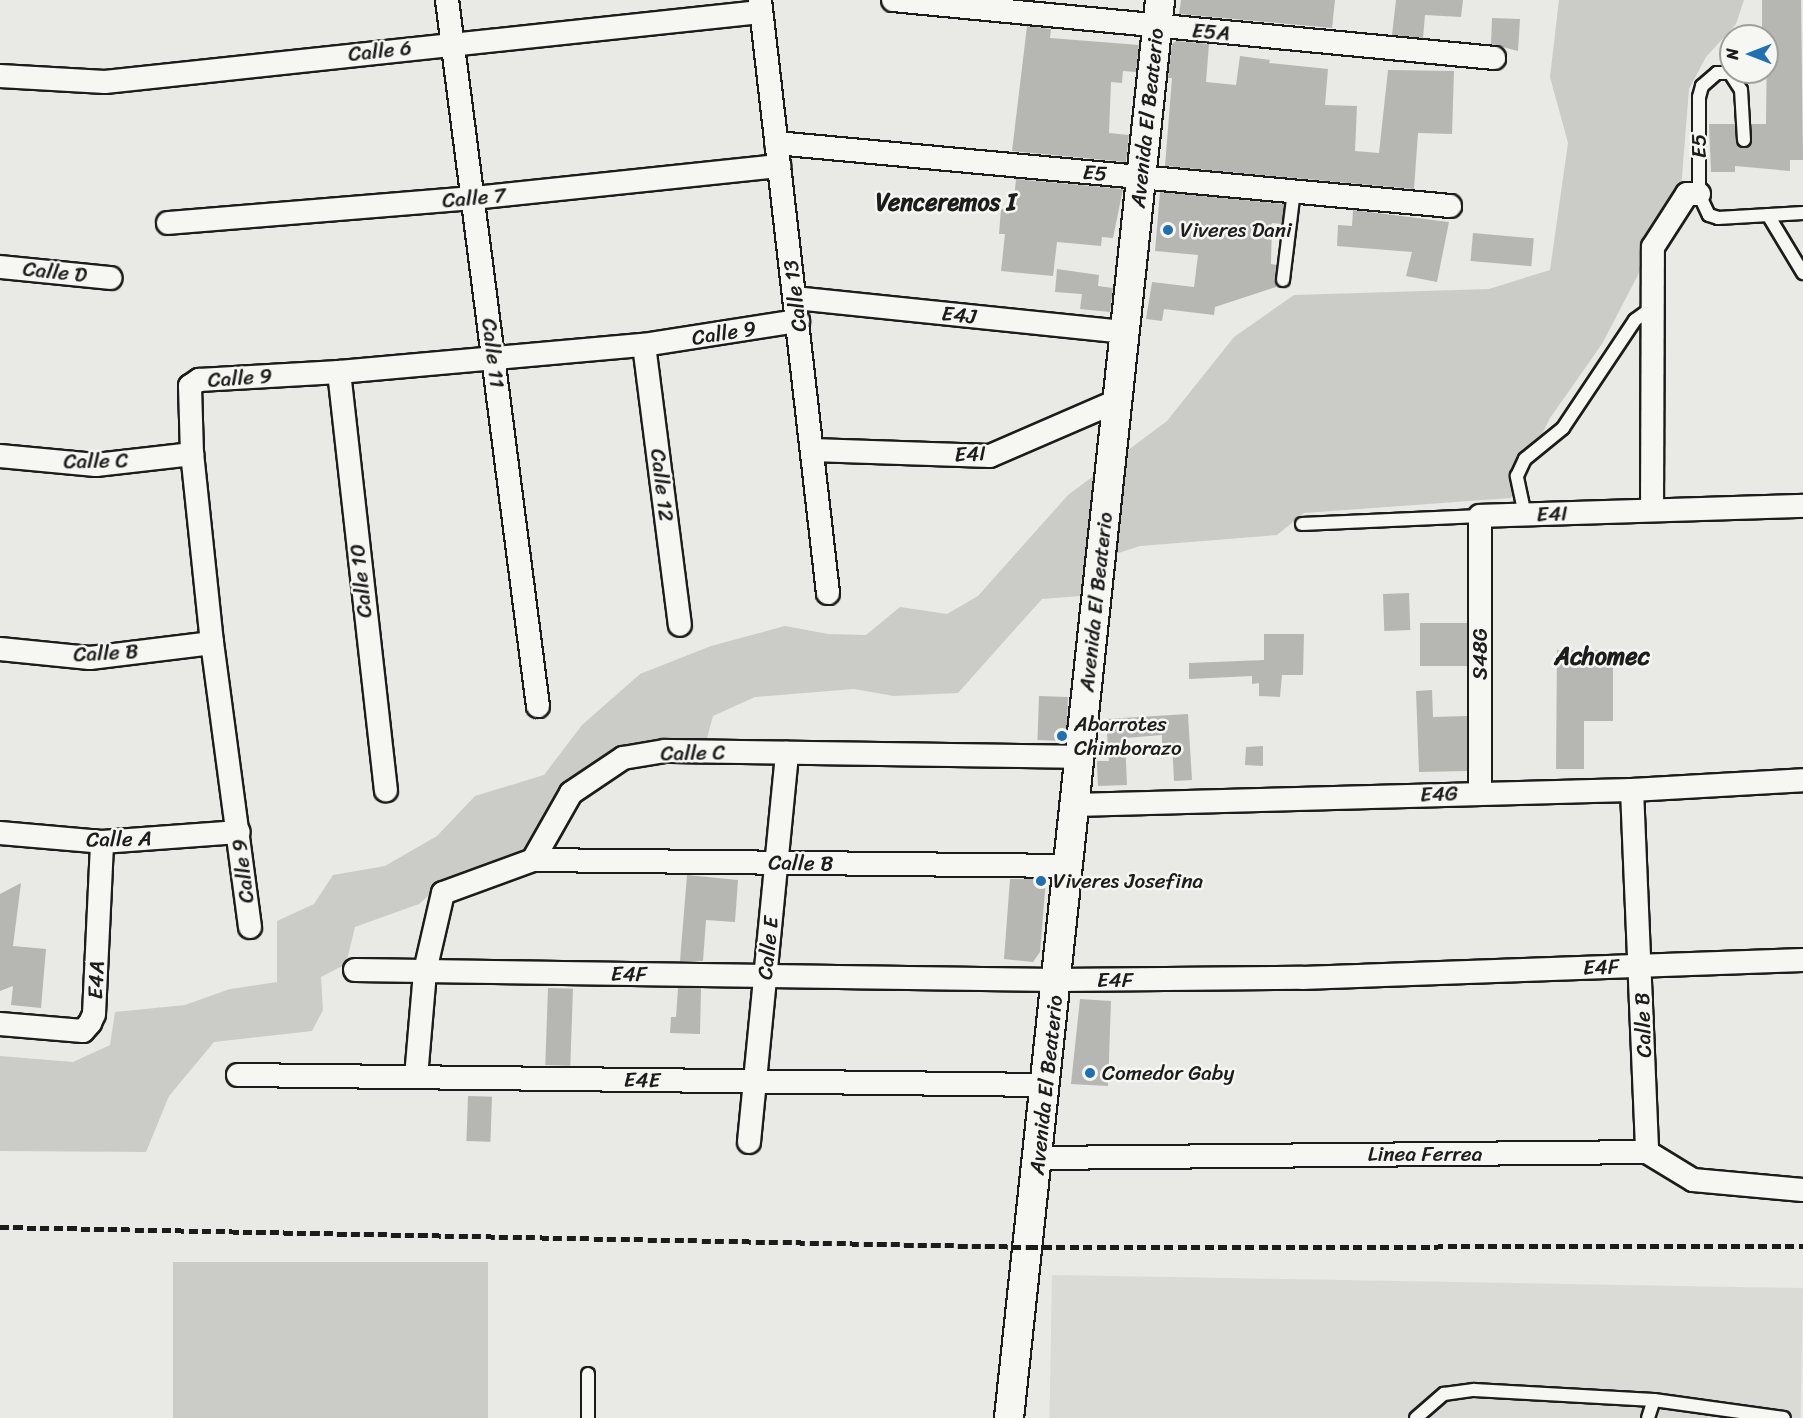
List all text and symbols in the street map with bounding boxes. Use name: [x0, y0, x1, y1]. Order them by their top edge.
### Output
street label: E5A: [1191, 18, 1231, 46]
north arrow: [1719, 24, 1779, 84]
street label: Avenida El Beaterio: [1125, 27, 1169, 209]
street label: Calle 6: [347, 35, 413, 67]
text: N: [1718, 48, 1747, 60]
street label: E5: [1686, 134, 1712, 158]
street label: E5: [1082, 159, 1108, 187]
street label: Calle 7: [441, 183, 507, 213]
district label: Venceremos I: [876, 189, 1016, 217]
place label: Viveres Dani: [1180, 217, 1292, 243]
marker: Viveres Dani: [1161, 223, 1175, 237]
street label: Calle D: [22, 256, 88, 288]
street label: Calle 13: [778, 259, 812, 333]
street label: E4J: [940, 301, 978, 329]
street label: Calle 9: [690, 315, 758, 351]
street label: Calle 11: [476, 317, 510, 389]
street label: Calle 9: [207, 363, 273, 393]
street label: E4I: [954, 441, 986, 467]
street label: Calle 12: [645, 447, 679, 523]
street label: Calle C: [63, 448, 129, 474]
street label: E4I: [1536, 501, 1568, 527]
street label: Avenida El Beaterio: [1074, 511, 1118, 693]
street label: Calle 10: [345, 543, 377, 619]
street label: S48G: [1467, 628, 1493, 680]
street label: Calle B: [73, 639, 139, 667]
district label: Achomec: [1554, 643, 1650, 671]
place label: Abarrotes Chimborazo: [1074, 711, 1182, 761]
marker: Abarrotes Chimborazo: [1055, 729, 1069, 743]
street label: Calle C: [660, 740, 726, 766]
street label: E4G: [1420, 781, 1458, 807]
street label: Calle A: [86, 826, 152, 852]
street label: Calle 9: [227, 837, 259, 905]
street label: Calle B: [768, 850, 834, 876]
place label: Viveres Josefina: [1053, 868, 1203, 894]
marker: Viveres Josefina: [1034, 874, 1048, 888]
street label: Calle E: [752, 915, 784, 981]
street label: E4F: [1582, 954, 1620, 980]
street label: E4A: [82, 960, 110, 1000]
street label: E4F: [611, 961, 647, 987]
street label: E4F: [1097, 967, 1133, 993]
street label: Calle B: [1629, 992, 1657, 1058]
street label: Avenida El Beaterio: [1024, 994, 1068, 1176]
place label: Comedor Gaby: [1102, 1060, 1234, 1086]
marker: Comedor Gaby: [1083, 1066, 1097, 1080]
street label: E4E: [624, 1067, 660, 1093]
street label: Linea Ferrea: [1368, 1141, 1482, 1167]

